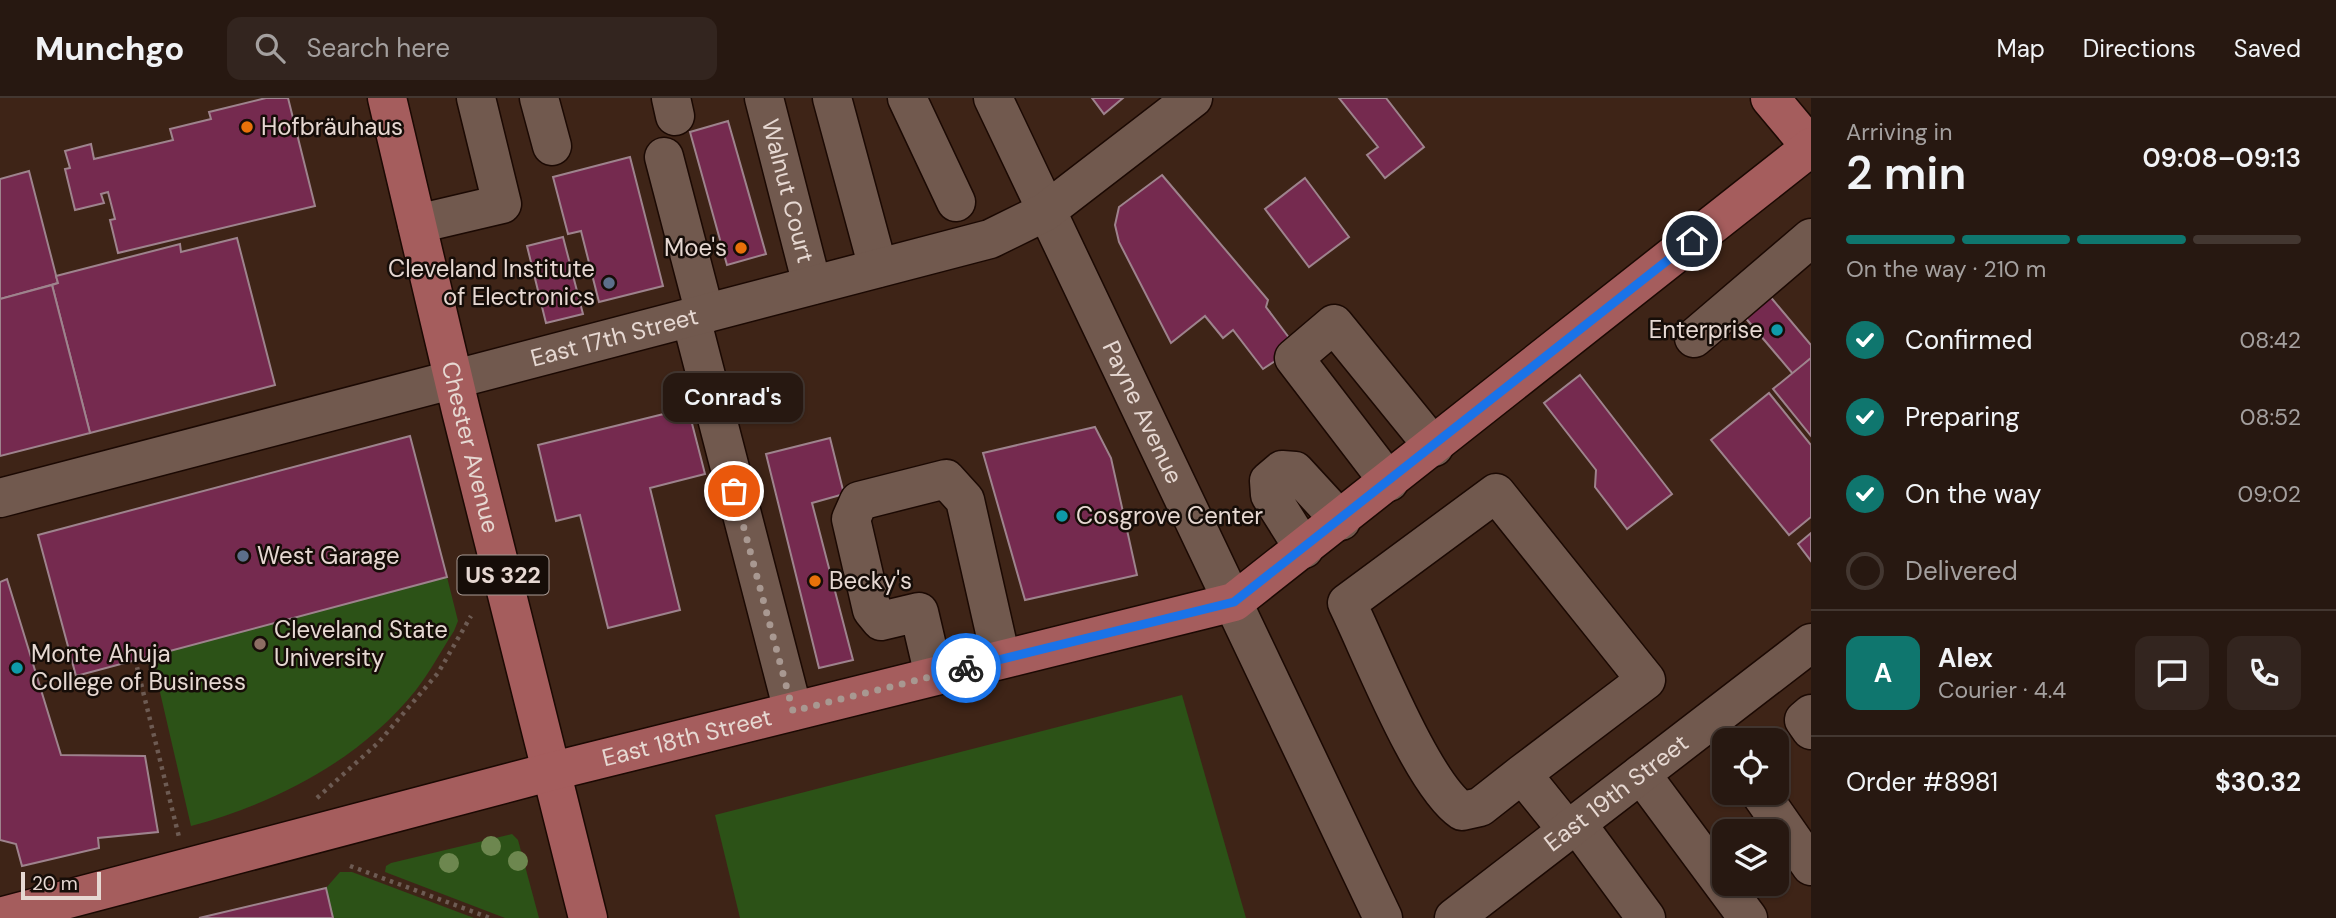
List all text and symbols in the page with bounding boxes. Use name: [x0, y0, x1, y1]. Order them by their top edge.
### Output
search box: [227, 17, 717, 80]
text: Munchgo: [35, 27, 185, 70]
icon: search: [251, 29, 289, 67]
text: Search here: [307, 31, 450, 65]
text: Map: [1997, 33, 2045, 64]
text: Directions: [2083, 33, 2196, 64]
text: Saved: [2234, 33, 2301, 64]
place label: Hofbräuhaus: [261, 111, 403, 142]
street label: Walnut Court: [755, 116, 822, 266]
text: Arriving in: [1846, 117, 1952, 147]
marker: Hofbräuhaus: [239, 119, 255, 135]
text: 09:08–09:13: [2142, 141, 2301, 175]
text: 2 min: [1846, 143, 1966, 203]
pin: [1662, 211, 1722, 271]
icon: home: [1673, 222, 1711, 260]
place label: Moe's: [664, 232, 727, 263]
marker: Moe's: [733, 240, 749, 256]
place label: Cleveland Institute of Electronics: [388, 253, 595, 312]
text: On the way · 210 m: [1846, 254, 2046, 284]
marker: Cleveland Institute of Electronics: [601, 275, 617, 291]
street label: East 17th Street: [527, 300, 701, 374]
place label: Enterprise: [1649, 314, 1763, 345]
icon: check: [1846, 321, 1884, 359]
marker: Enterprise: [1769, 322, 1785, 338]
text: Confirmed: [1905, 323, 2032, 357]
text: 08:42: [2239, 325, 2301, 355]
street label: Payne Avenue: [1096, 335, 1190, 489]
street label: Chester Avenue: [435, 358, 507, 536]
callout: Conrad's: [664, 372, 804, 421]
text: Conrad's: [684, 382, 782, 412]
icon: check: [1846, 398, 1884, 436]
text: Preparing: [1905, 400, 2020, 434]
text: 08:52: [2240, 402, 2301, 432]
pin: [704, 461, 764, 521]
icon: bag: [715, 472, 753, 510]
icon: check: [1846, 475, 1884, 513]
text: On the way: [1905, 477, 2041, 511]
text: 09:02: [2237, 479, 2301, 509]
place label: Cosgrove Center: [1076, 500, 1263, 531]
marker: Cosgrove Center: [1054, 508, 1070, 524]
place label: West Garage: [257, 540, 400, 571]
marker: West Garage: [235, 548, 251, 564]
text: Delivered: [1905, 554, 2018, 588]
road number: US 322: [458, 555, 548, 594]
place label: Becky's: [829, 565, 912, 596]
marker: Becky's: [807, 573, 823, 589]
place label: Cleveland State University: [274, 614, 448, 673]
courier: [931, 633, 1001, 703]
marker: Cleveland State University: [252, 636, 268, 652]
button: chat: [2135, 636, 2209, 710]
button: phone: [2227, 636, 2301, 710]
place label: Monte Ahuja College of Business: [31, 638, 246, 697]
text: Alex: [1938, 641, 1993, 675]
icon: bike: [947, 649, 985, 687]
text: A: [1874, 656, 1892, 690]
marker: Monte Ahuja College of Business: [9, 660, 25, 676]
text: Courier · 4.4: [1938, 675, 2066, 705]
street label: East 18th Street: [599, 701, 775, 773]
street label: East 19th Street: [1538, 727, 1695, 858]
map controls: [1712, 728, 1789, 896]
button: locate: [1712, 728, 1789, 805]
text: Order #8981: [1846, 765, 1998, 799]
text: $30.32: [2215, 765, 2301, 799]
button: layers: [1712, 819, 1789, 896]
scale bar: [21, 869, 102, 901]
text: 20 m: [32, 871, 78, 896]

